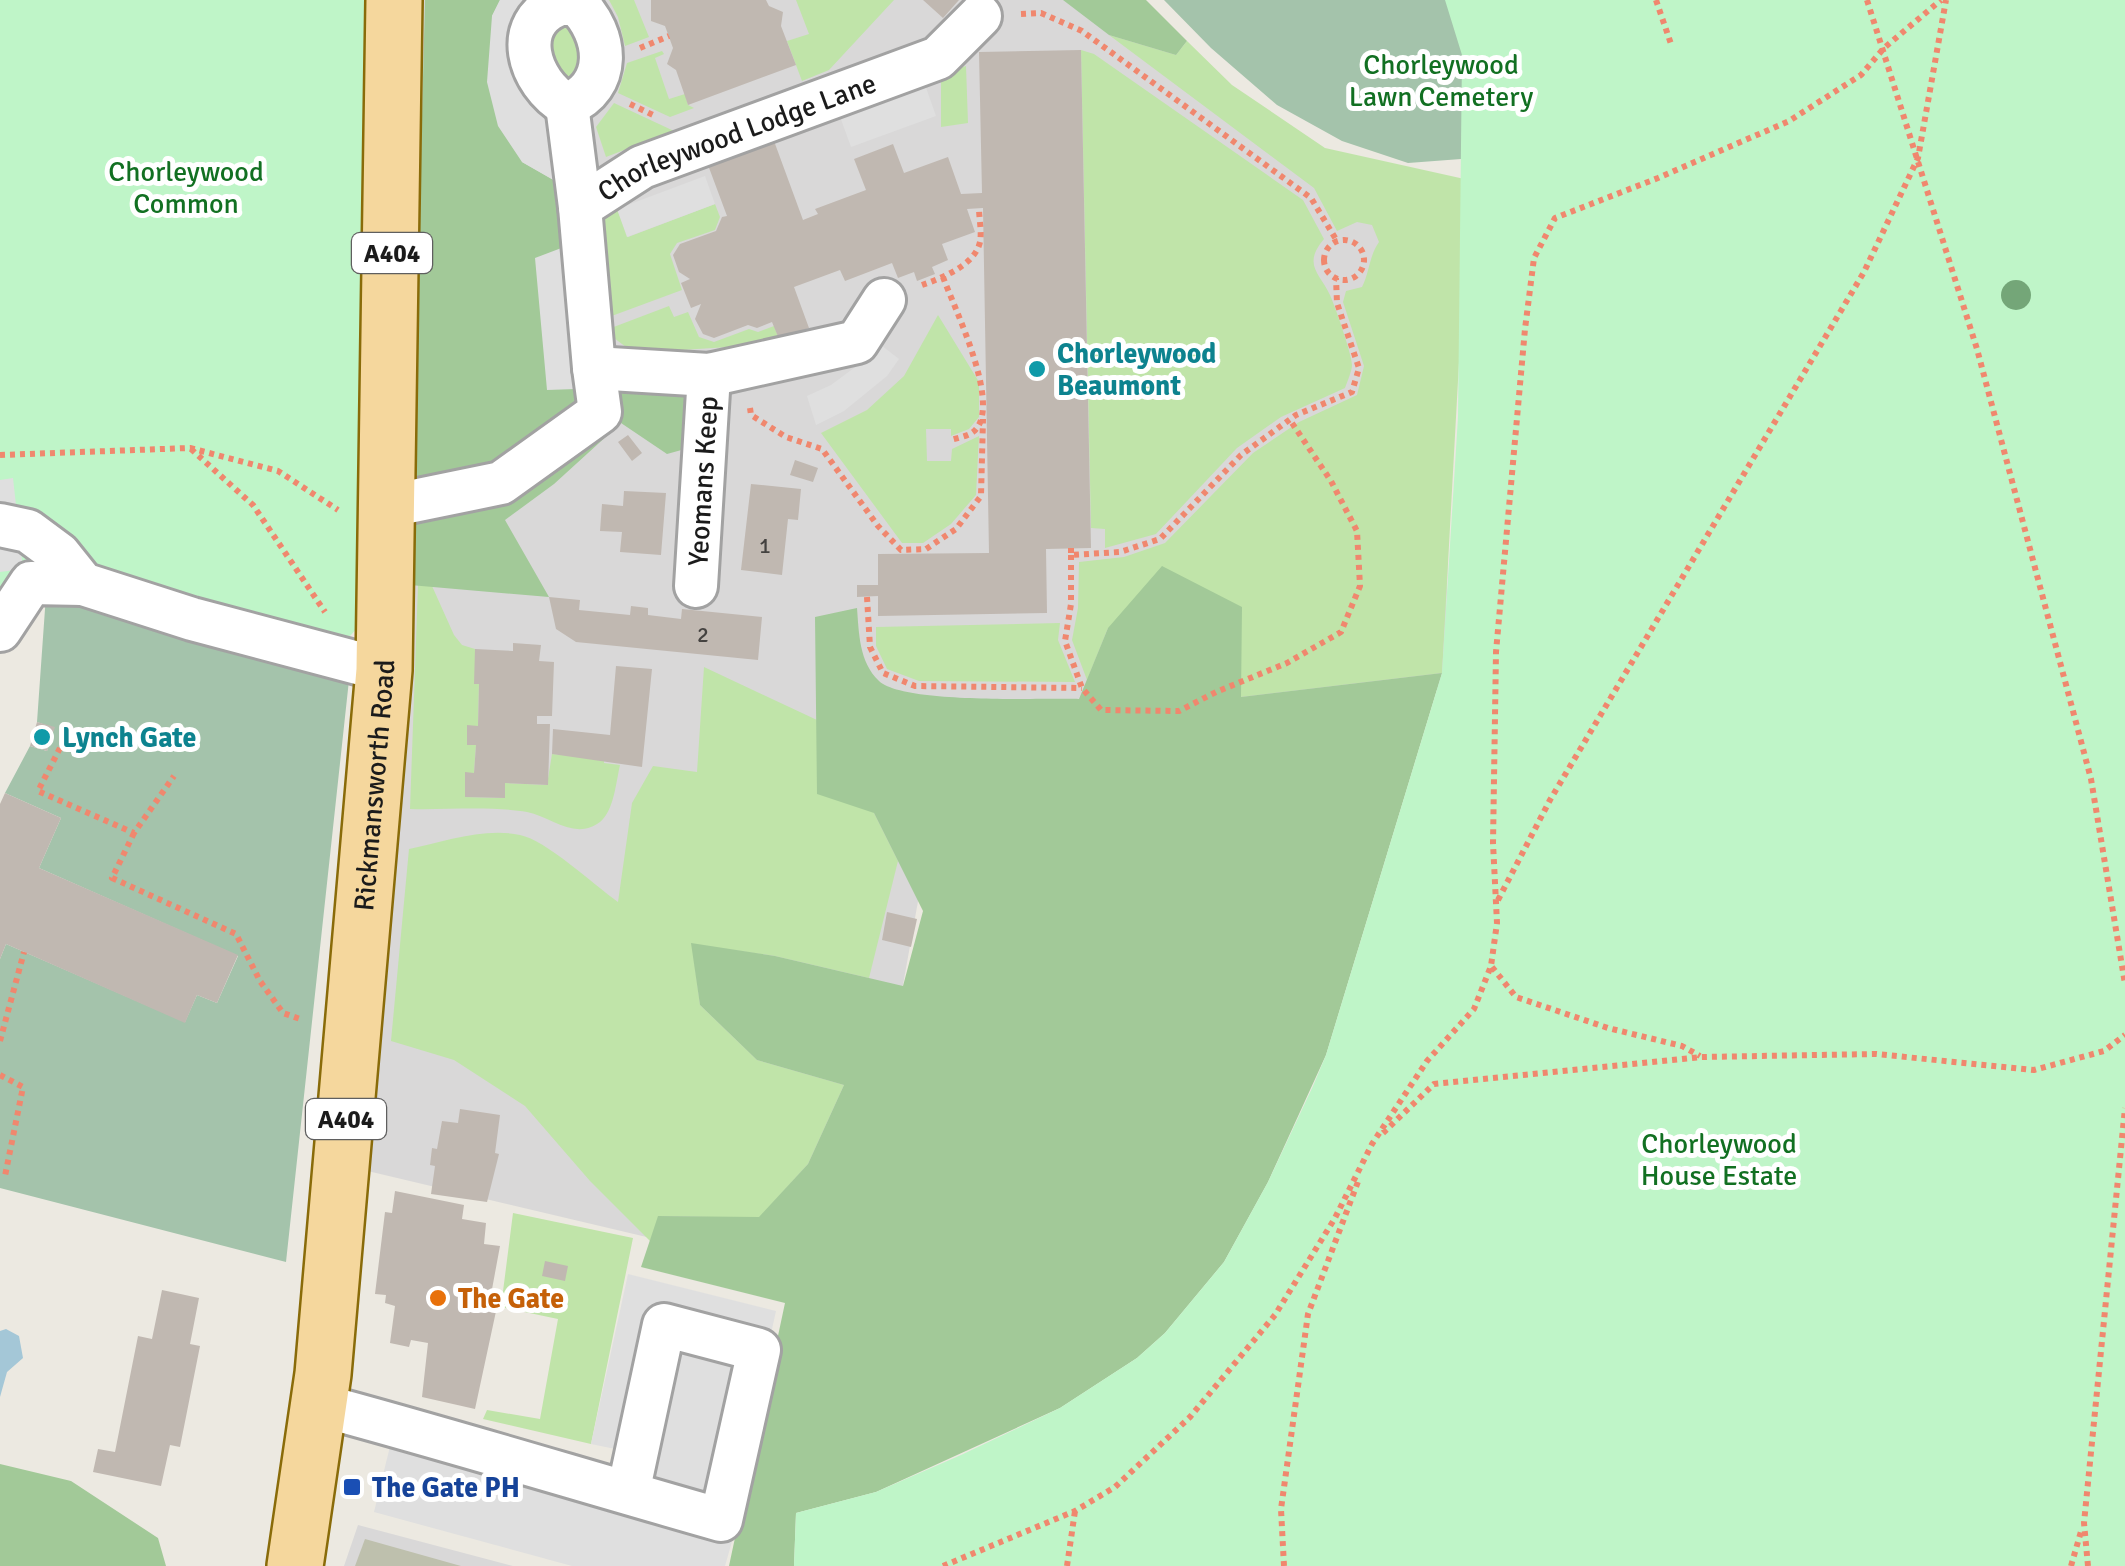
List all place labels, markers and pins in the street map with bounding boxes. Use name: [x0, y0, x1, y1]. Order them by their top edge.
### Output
place label: Chorleywood Beaumont: [1057, 337, 1216, 403]
marker: Chorleywood Beaumont: [1026, 358, 1048, 380]
place label: Lynch Gate: [62, 721, 196, 755]
marker: Lynch Gate: [31, 726, 53, 748]
place label: The Gate: [458, 1282, 564, 1316]
marker: The Gate: [427, 1287, 449, 1309]
place label: The Gate PH: [372, 1471, 520, 1505]
marker: The Gate PH: [341, 1476, 363, 1498]

